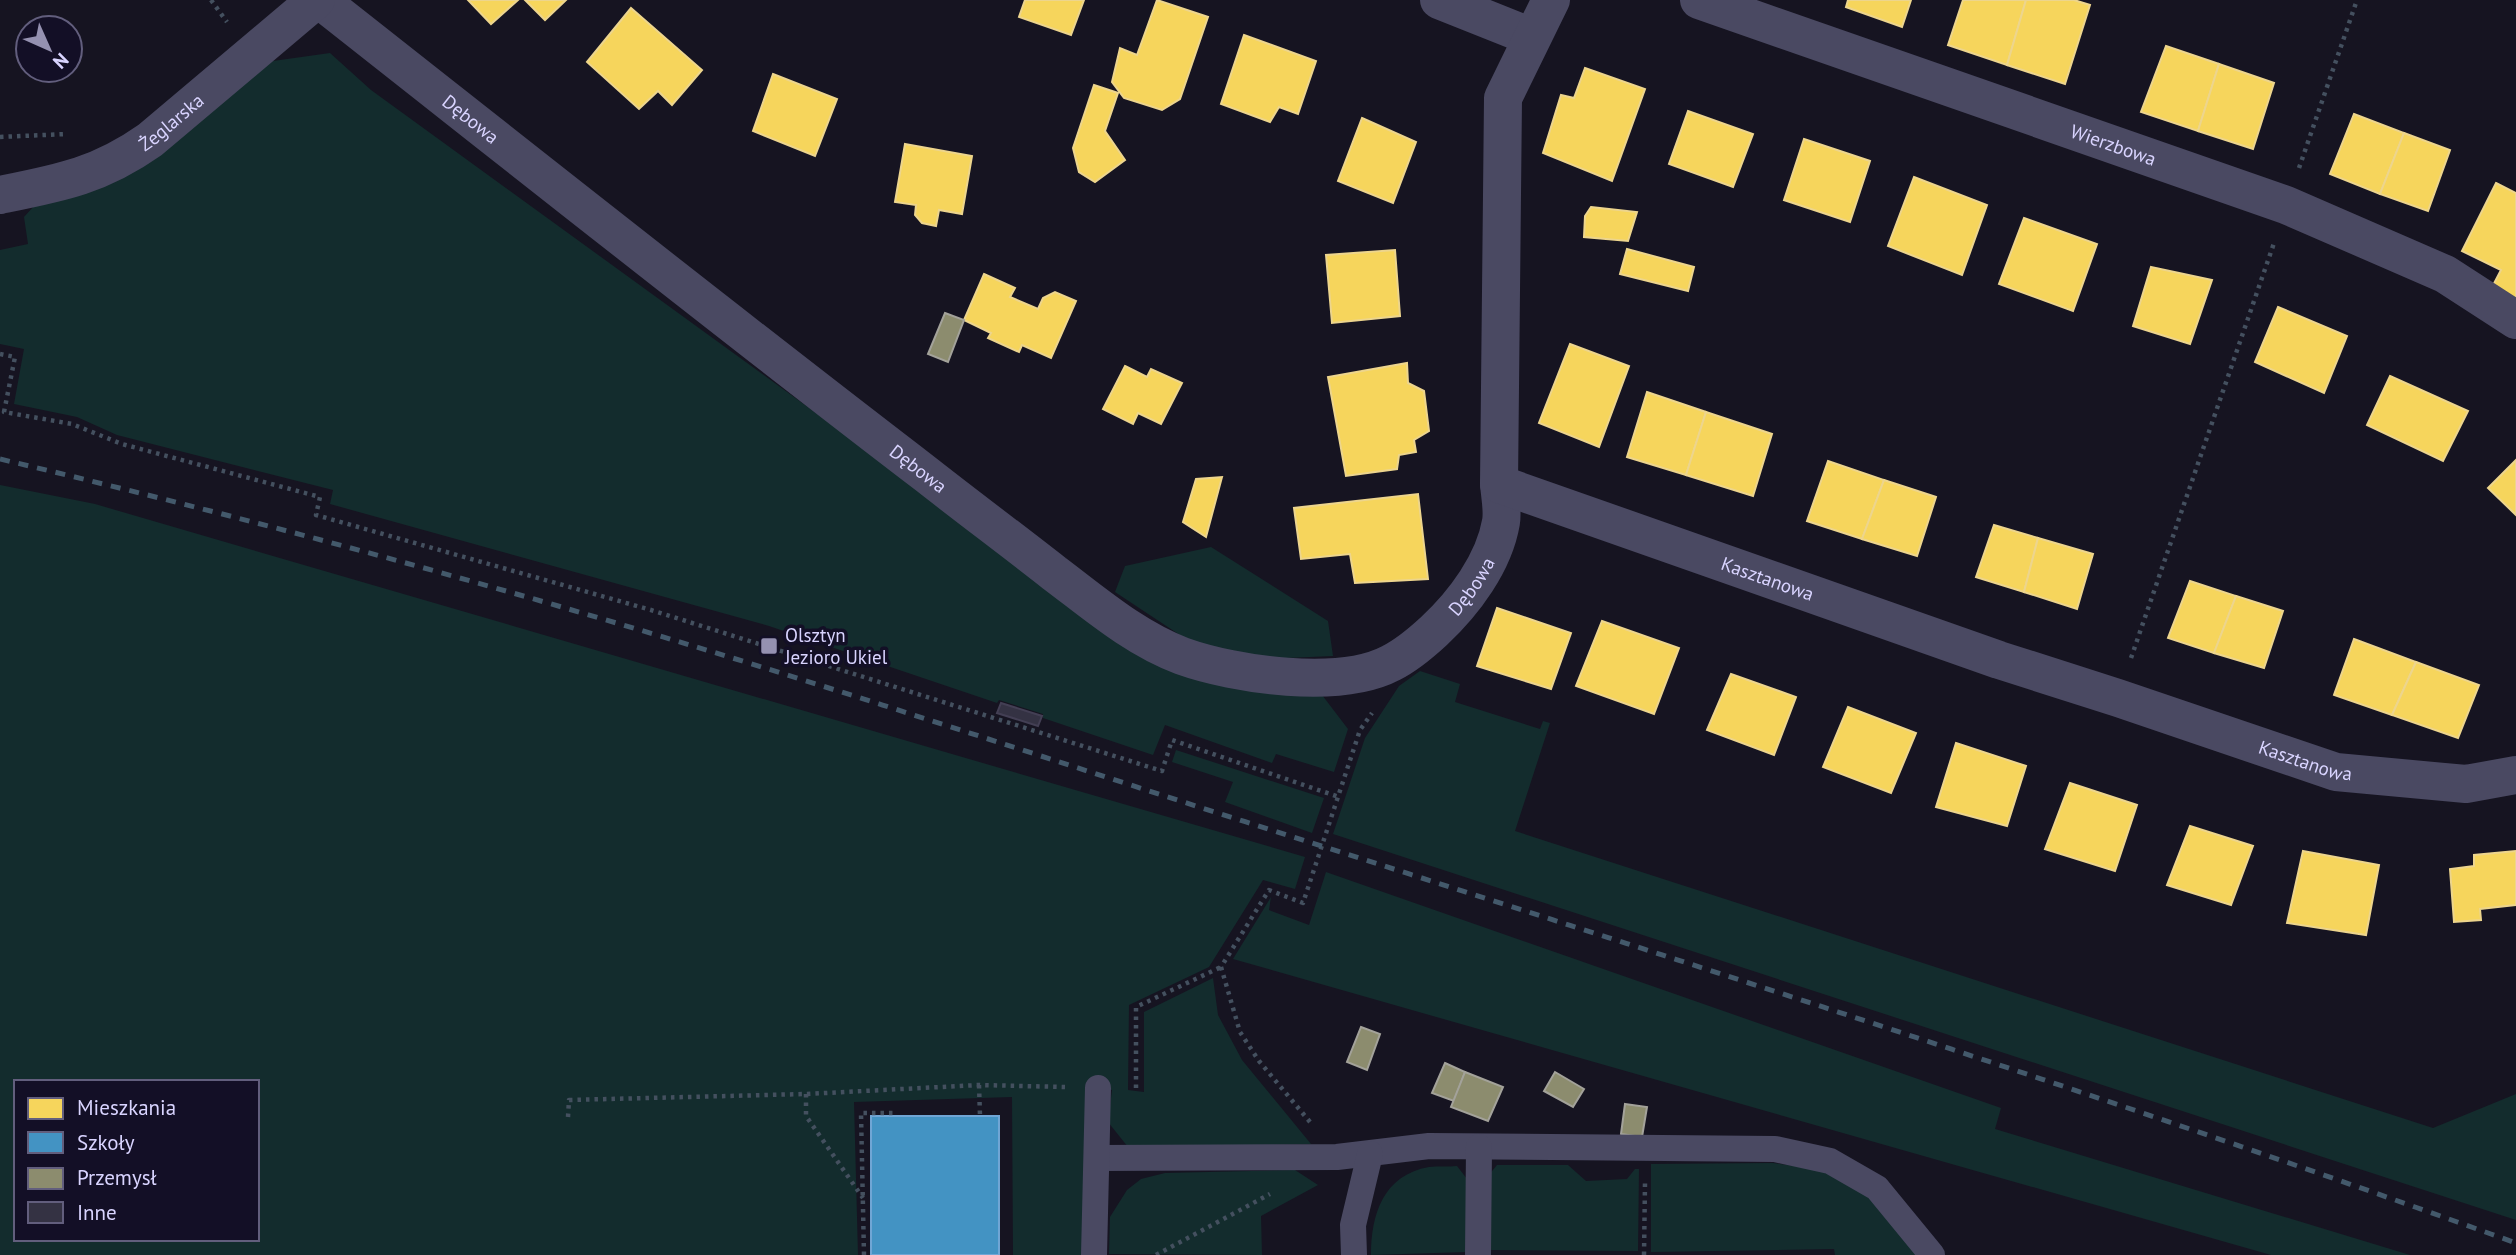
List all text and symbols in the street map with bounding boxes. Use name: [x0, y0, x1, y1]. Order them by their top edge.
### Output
north arrow: [14, 14, 84, 84]
text: N: [48, 48, 74, 74]
street label: Żeglarska: [134, 88, 208, 156]
street label: Dębowa: [438, 89, 504, 149]
street label: Wierzbowa: [2067, 119, 2159, 171]
street label: Dębowa: [885, 439, 952, 498]
street label: Kasztanowa: [1718, 551, 1817, 606]
street label: Dębowa: [1443, 553, 1500, 621]
place label: Olsztyn Jezioro Ukiel: [784, 623, 888, 669]
marker: Olsztyn Jezioro Ukiel: [759, 636, 779, 656]
street label: Kasztanowa: [2256, 735, 2353, 785]
legend: [14, 1080, 259, 1241]
text: Mieszkania: [77, 1094, 176, 1121]
text: Szkoły: [77, 1129, 135, 1156]
text: Przemysł: [77, 1164, 157, 1191]
text: Inne: [77, 1199, 117, 1226]

